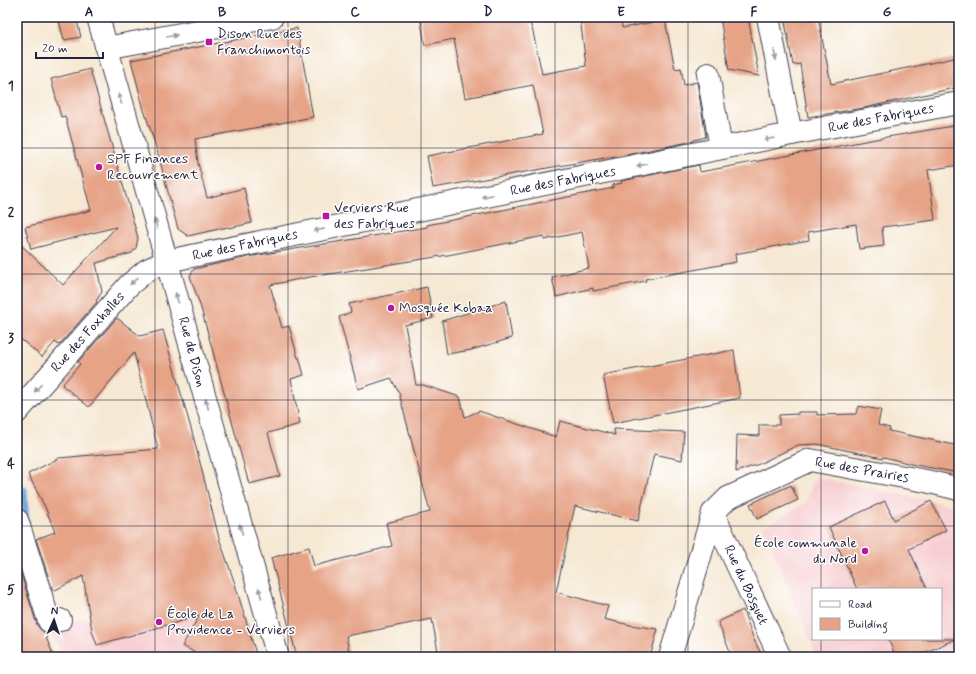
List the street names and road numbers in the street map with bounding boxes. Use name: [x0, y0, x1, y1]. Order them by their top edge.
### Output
street label: Rue des Fabriques: [827, 99, 935, 137]
street label: Rue des Fabriques: [509, 162, 617, 200]
street label: Rue des Fabriques: [191, 225, 299, 265]
street label: Rue des Foxhalles: [47, 288, 129, 376]
street label: Rue de Dison: [174, 315, 210, 389]
street label: Rue des Prairies: [814, 453, 911, 487]
street label: Rue du Bosquet: [720, 542, 772, 628]

